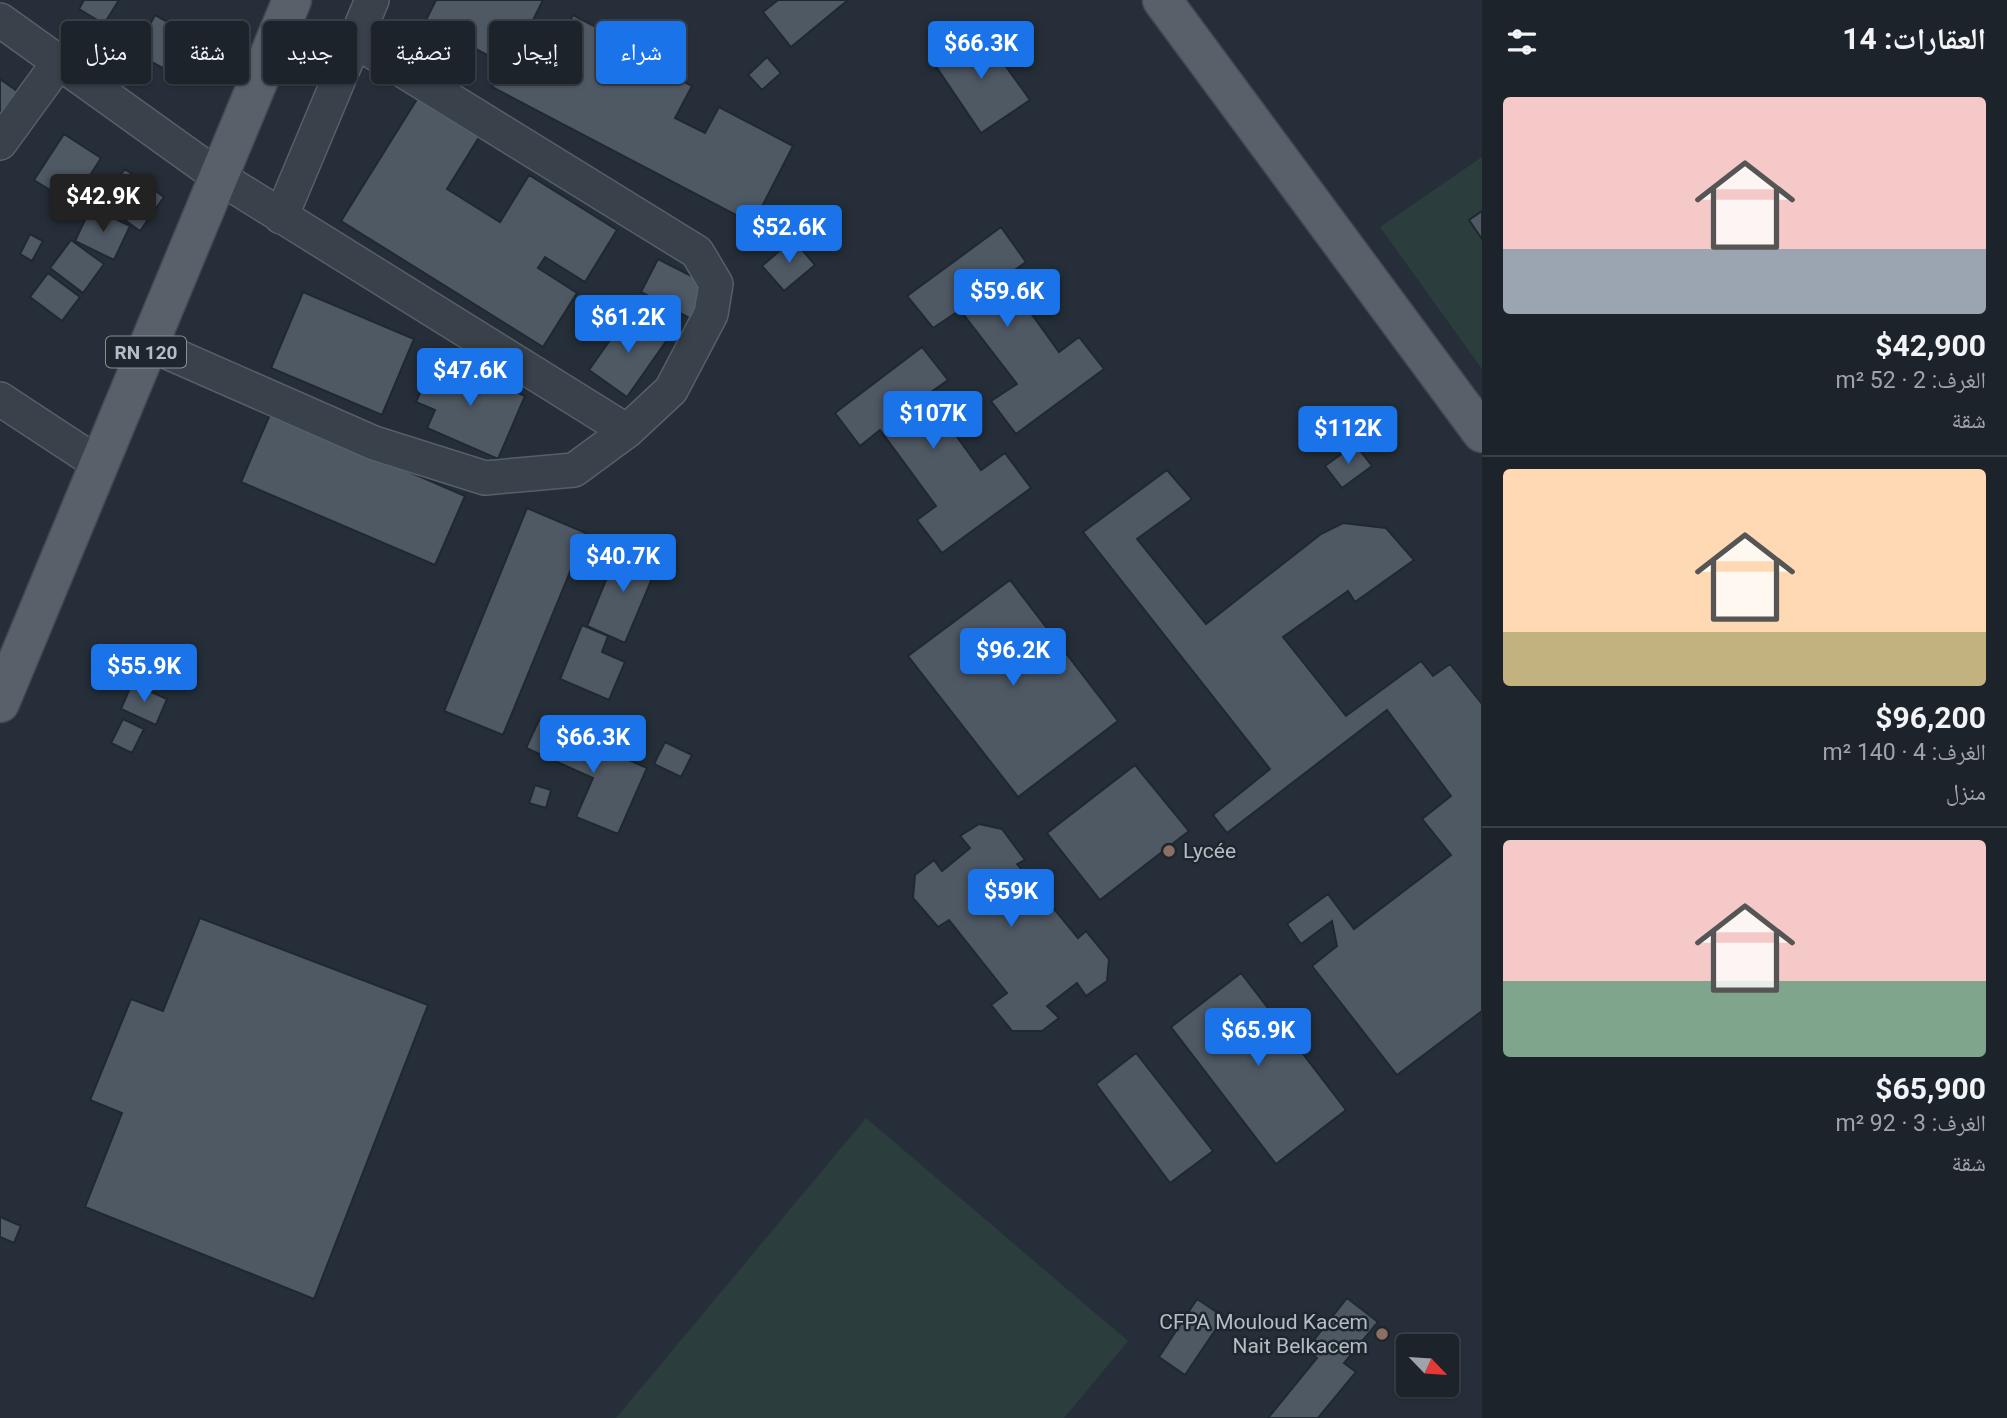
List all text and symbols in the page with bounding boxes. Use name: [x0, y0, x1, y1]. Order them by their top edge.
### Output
chip: منزل: [61, 21, 151, 84]
chip: شقة: [165, 21, 249, 84]
chip: جديد: [263, 21, 357, 84]
chip: تصفية: [371, 21, 475, 84]
chip: إيجار: [489, 21, 582, 84]
chip: شراء: [596, 21, 686, 84]
text: العقارات: 14: [1842, 21, 1986, 56]
pin: $66.3K: [924, 22, 1038, 81]
icon: filters: [1503, 23, 1541, 61]
text: $66.3K: [944, 30, 1018, 57]
icon: home: [1682, 142, 1808, 268]
pin: $42.9K: [46, 174, 160, 234]
text: $42.9K: [66, 183, 140, 210]
pin: $52.6K: [732, 205, 846, 265]
text: $52.6K: [752, 214, 826, 241]
pin: $59.6K: [950, 270, 1064, 329]
text: $59.6K: [970, 278, 1044, 305]
pin: $61.2K: [571, 296, 685, 355]
text: $61.2K: [591, 304, 665, 331]
text: $42,900: [1875, 328, 1986, 363]
road number: RN 120: [106, 336, 186, 368]
pin: $47.6K: [413, 348, 527, 408]
text: $47.6K: [433, 357, 507, 384]
text: الغرف: 2 · 52 m²: [1836, 367, 1986, 394]
pin: $107K: [884, 392, 982, 451]
text: $107K: [899, 400, 967, 427]
pin: $112K: [1299, 406, 1397, 466]
text: شقة: [1952, 407, 1986, 434]
text: $112K: [1314, 415, 1382, 442]
icon: home: [1682, 514, 1808, 640]
pin: $40.7K: [566, 534, 680, 594]
text: $40.7K: [586, 543, 660, 570]
pin: $96.2K: [956, 628, 1070, 688]
text: $96.2K: [976, 637, 1050, 664]
pin: $55.9K: [87, 644, 201, 704]
text: $55.9K: [107, 653, 181, 680]
text: $96,200: [1875, 700, 1986, 735]
pin: $66.3K: [536, 716, 650, 775]
text: $66.3K: [556, 724, 630, 751]
text: الغرف: 4 · 140 m²: [1823, 739, 1986, 766]
text: منزل: [1946, 779, 1986, 806]
place label: Lycée: [1183, 839, 1236, 863]
marker: Lycée: [1161, 843, 1177, 859]
pin: $59K: [970, 870, 1052, 929]
text: $59K: [984, 878, 1038, 905]
icon: home: [1682, 885, 1808, 1011]
pin: $65.9K: [1201, 1009, 1315, 1068]
text: $65.9K: [1221, 1017, 1295, 1044]
text: $65,900: [1875, 1071, 1986, 1106]
text: الغرف: 3 · 92 m²: [1836, 1110, 1986, 1137]
text: شقة: [1952, 1150, 1986, 1177]
place label: CFPA Mouloud Kacem Nait Belkacem: [1159, 1310, 1368, 1358]
marker: CFPA Mouloud Kacem Nait Belkacem: [1374, 1326, 1390, 1342]
north arrow: [1396, 1334, 1460, 1396]
map controls: [1396, 1334, 1459, 1397]

